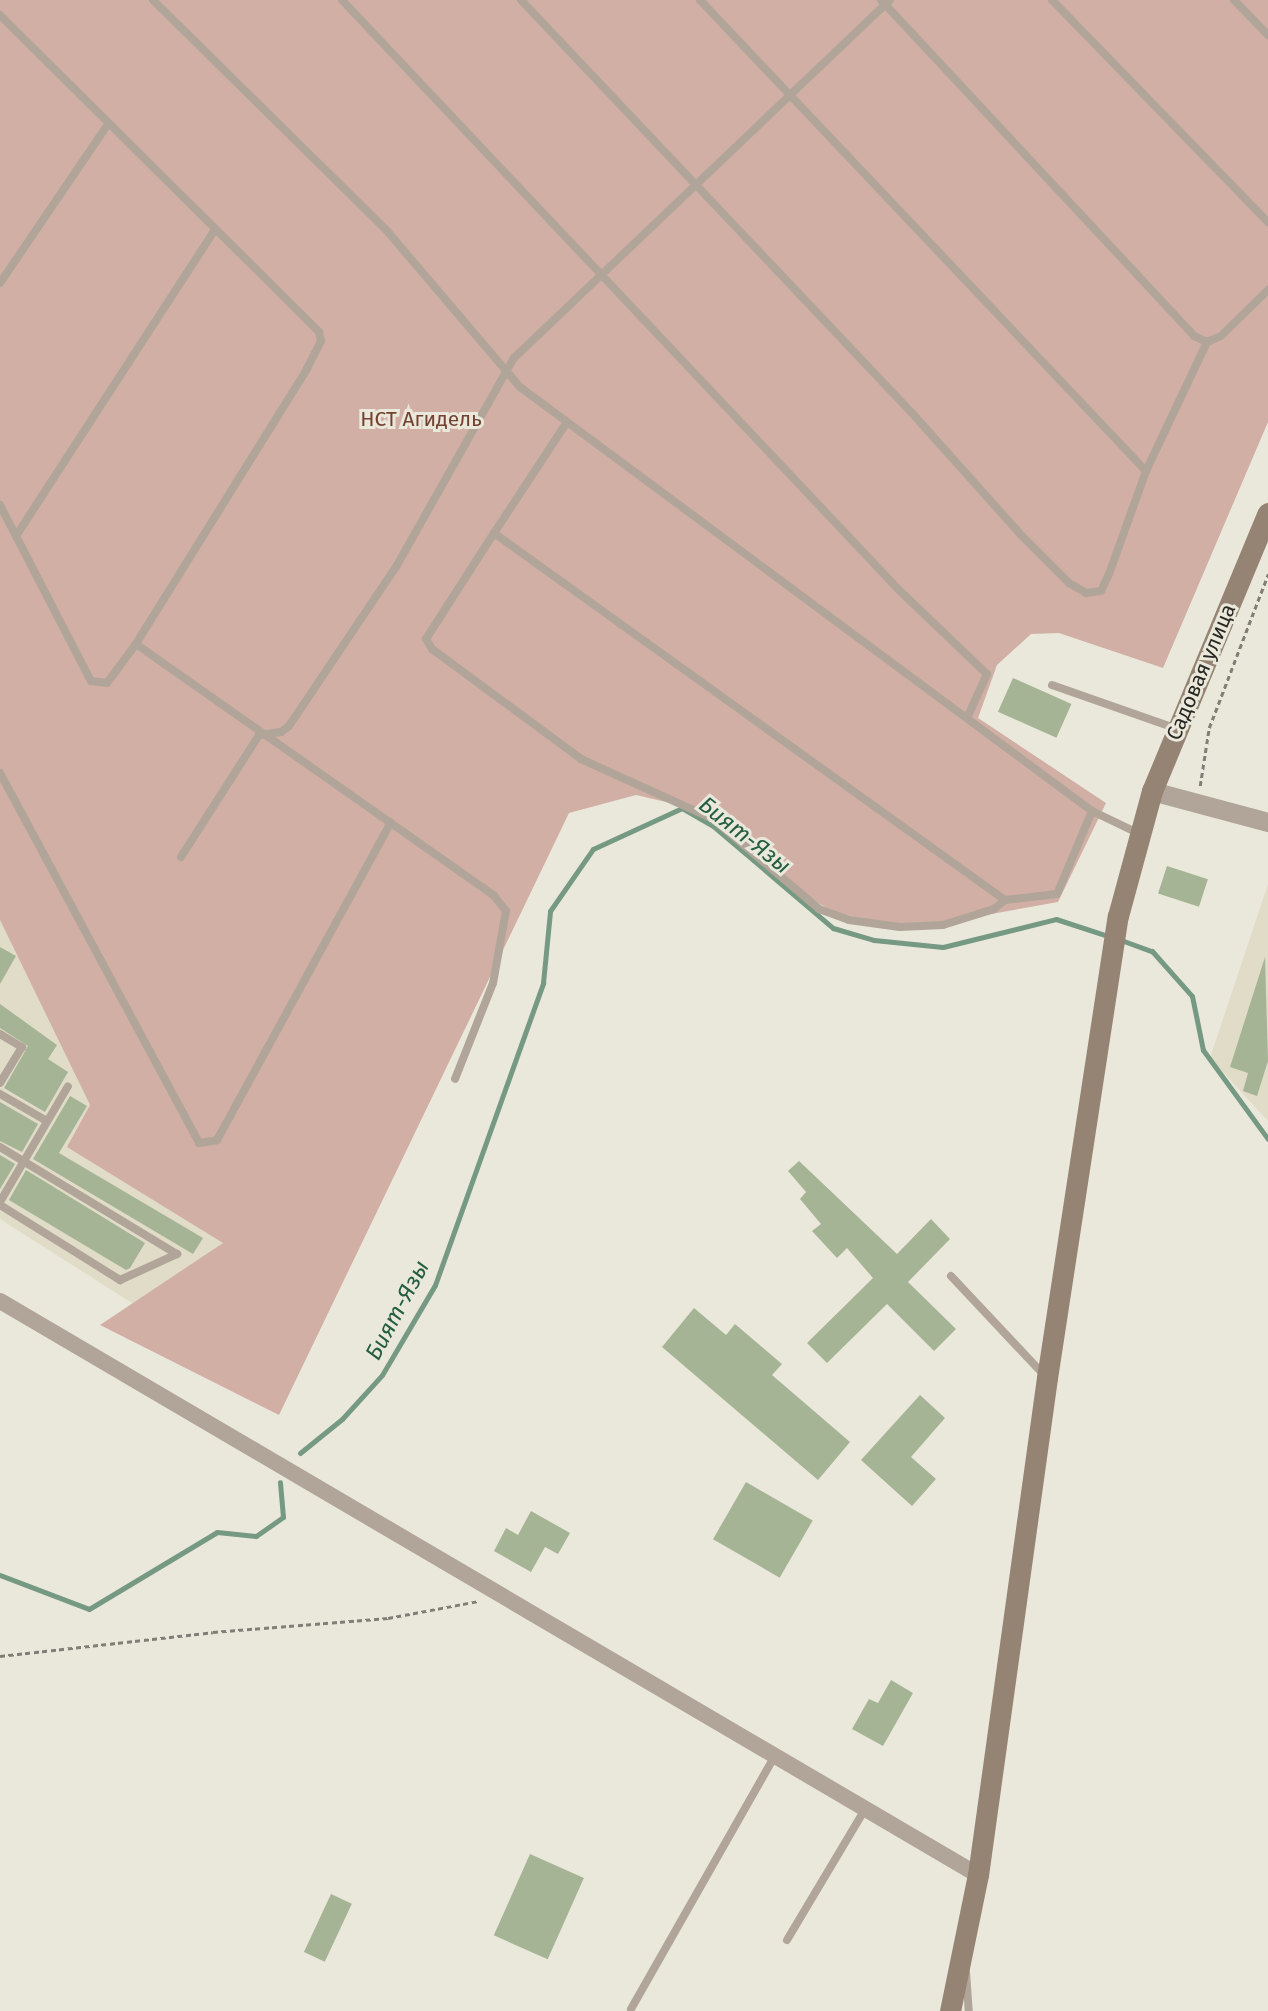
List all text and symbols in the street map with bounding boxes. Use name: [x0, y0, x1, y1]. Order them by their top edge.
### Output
park label: НСТ Агидель: [360, 406, 482, 432]
street label: Садовая улица: [1161, 600, 1241, 744]
water label: Бият-Язы: [694, 791, 796, 879]
water label: Бият-Язы: [359, 1255, 435, 1365]

